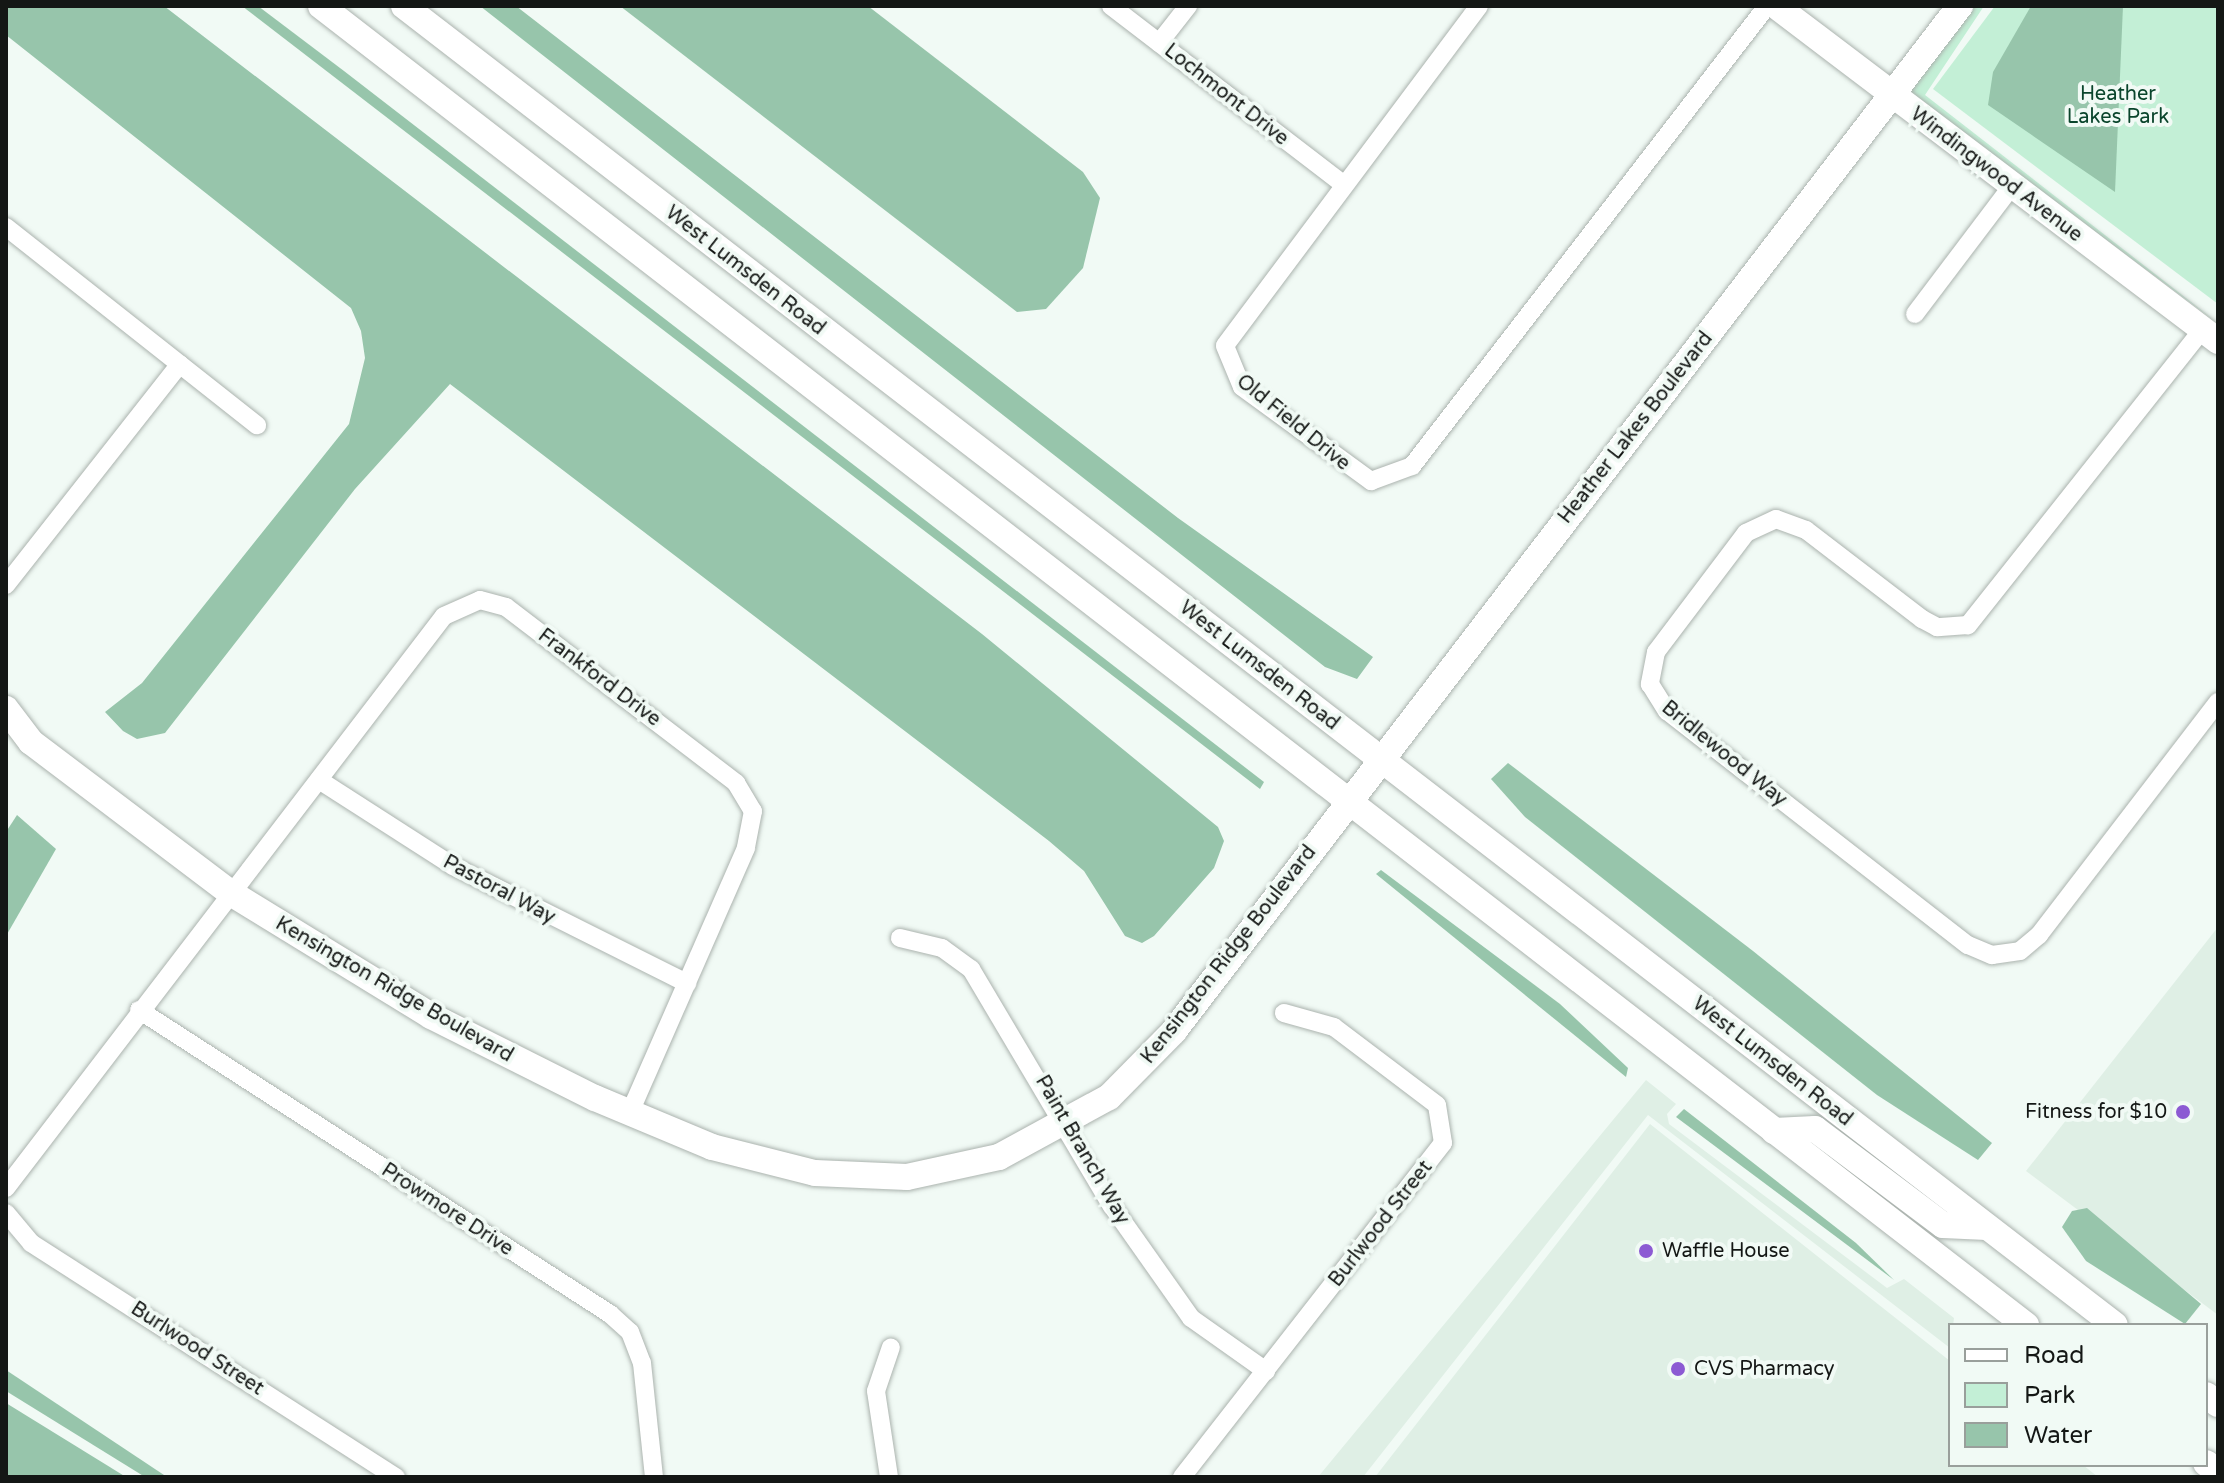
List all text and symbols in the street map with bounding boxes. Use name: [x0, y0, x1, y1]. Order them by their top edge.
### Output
street label: Lochmont Drive: [1159, 39, 1293, 151]
park label: Heather Lakes Park: [2067, 82, 2169, 129]
street label: Windingwood Avenue: [1905, 103, 2087, 247]
street label: West Lumsden Road: [660, 201, 830, 341]
street label: Heather Lakes Boulevard: [1554, 327, 1718, 529]
street label: Old Field Drive: [1231, 370, 1355, 476]
street label: West Lumsden Road: [1174, 596, 1344, 736]
street label: Frankford Drive: [533, 624, 665, 732]
street label: Bridlewood Way: [1657, 696, 1791, 812]
street label: Kensington Ridge Boulevard: [1136, 841, 1322, 1069]
street label: Pastoral Way: [439, 850, 559, 930]
street label: Kensington Ridge Boulevard: [271, 912, 517, 1068]
street label: West Lumsden Road: [1687, 992, 1857, 1132]
street label: Paint Branch Way: [1030, 1071, 1134, 1229]
place label: Fitness for $10: [2025, 1100, 2167, 1124]
marker: Fitness for $10: [2174, 1103, 2192, 1121]
street label: Burlwood Street: [1324, 1156, 1438, 1292]
street label: Prowmore Drive: [377, 1158, 517, 1262]
place label: Waffle House: [1662, 1239, 1790, 1263]
marker: Waffle House: [1637, 1242, 1655, 1260]
street label: Burlwood Street: [126, 1297, 268, 1401]
legend: [1948, 1323, 2208, 1467]
text: Road: [2024, 1341, 2084, 1370]
place label: CVS Pharmacy: [1694, 1357, 1835, 1381]
marker: CVS Pharmacy: [1669, 1360, 1687, 1378]
text: Park: [2024, 1381, 2075, 1410]
text: Water: [2024, 1421, 2092, 1450]

